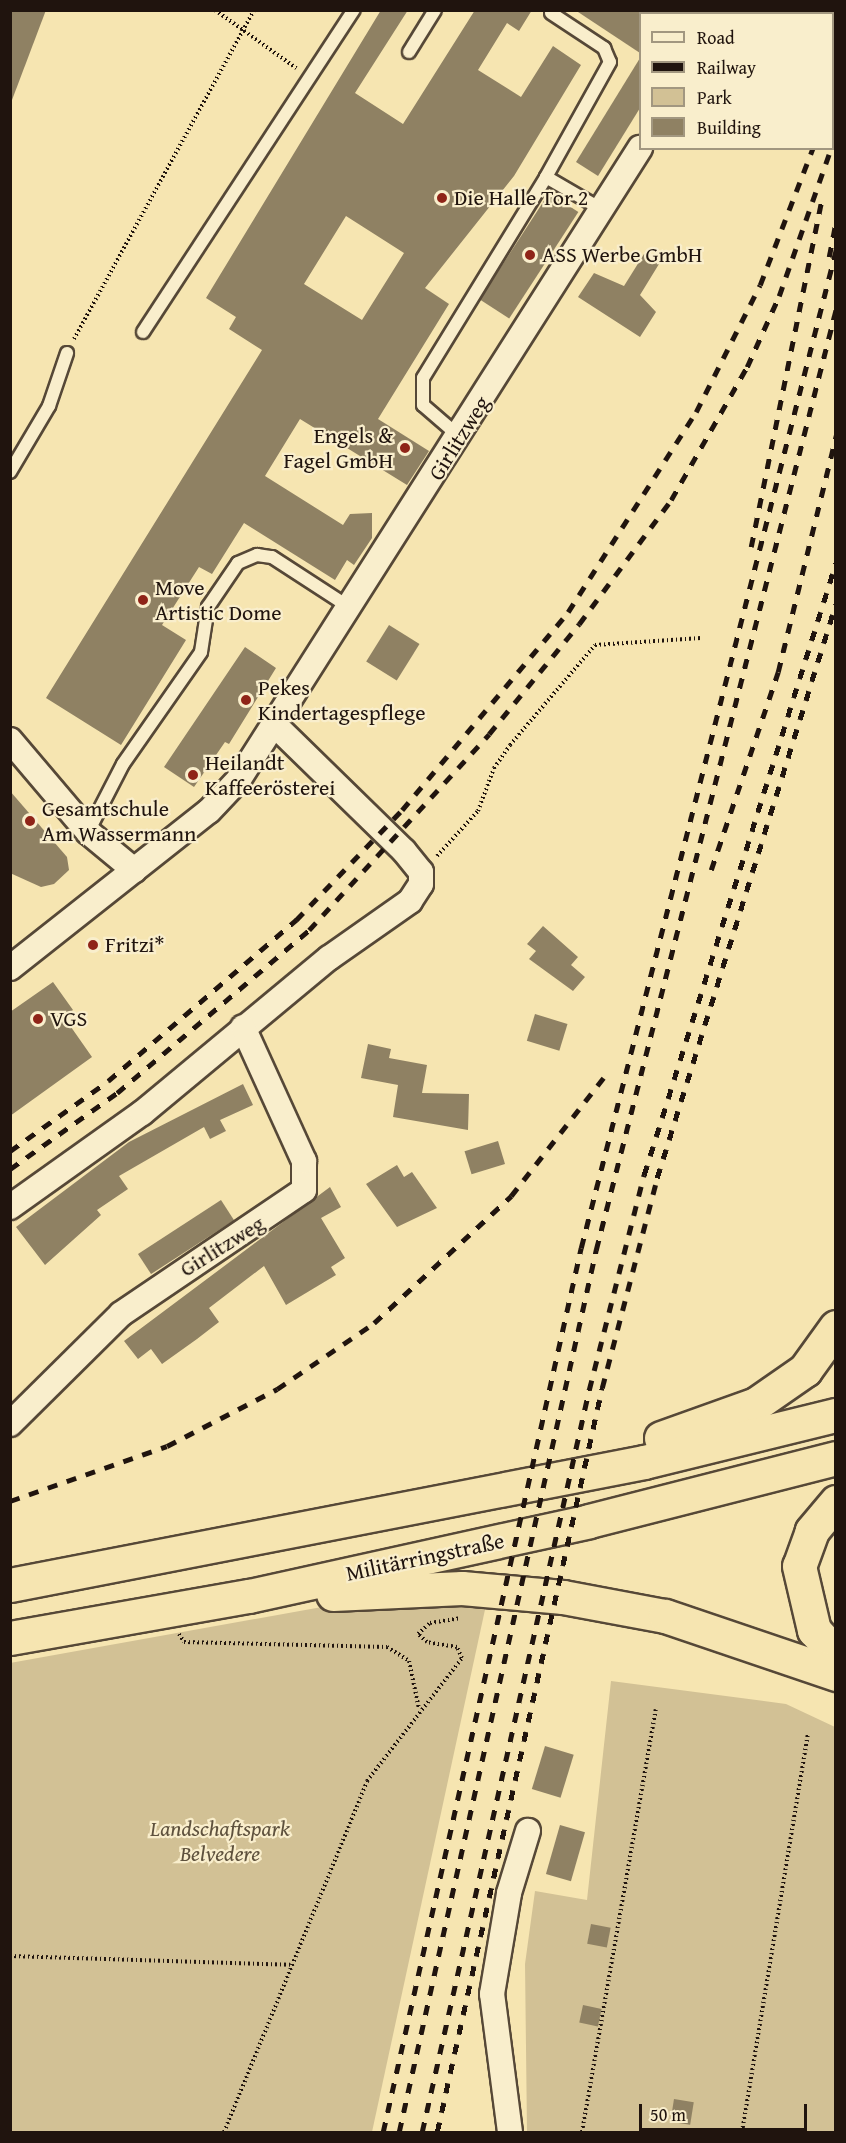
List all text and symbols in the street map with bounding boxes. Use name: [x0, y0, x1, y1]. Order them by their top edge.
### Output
legend: [639, 12, 834, 150]
text: Road: [697, 24, 735, 51]
text: Railway: [697, 54, 756, 81]
text: Park: [697, 84, 732, 111]
text: Building: [697, 114, 761, 141]
place label: Die Halle Tor 2: [454, 185, 588, 211]
marker: Die Halle Tor 2: [435, 191, 449, 205]
place label: ASS Werbe GmbH: [542, 242, 702, 268]
marker: ASS Werbe GmbH: [523, 248, 537, 262]
street label: Girlitzweg: [423, 391, 495, 485]
place label: Engels & Fagel GmbH: [284, 422, 393, 474]
marker: Engels & Fagel GmbH: [398, 441, 412, 455]
place label: Move Artistic Dome: [155, 574, 282, 626]
marker: Move Artistic Dome: [136, 593, 150, 607]
place label: Pekes Kindertagespflege: [258, 674, 426, 726]
marker: Pekes Kindertagespflege: [239, 693, 253, 707]
place label: Heilandt Kaffeerösterei: [205, 749, 336, 800]
marker: Heilandt Kaffeerösterei: [186, 768, 200, 782]
place label: Gesamtschule Am Wassermann: [42, 795, 196, 846]
marker: Gesamtschule Am Wassermann: [23, 814, 37, 828]
place label: Fritzi*: [105, 932, 164, 958]
marker: Fritzi*: [86, 938, 100, 952]
place label: VGS: [50, 1006, 87, 1032]
marker: VGS: [31, 1012, 45, 1026]
street label: Girlitzweg: [175, 1210, 269, 1282]
street label: Militärringstraße: [343, 1527, 507, 1587]
park label: Landschaftspark Belvedere: [150, 1815, 290, 1867]
scale bar: [642, 2092, 810, 2130]
text: 50 m: [650, 2101, 686, 2128]

